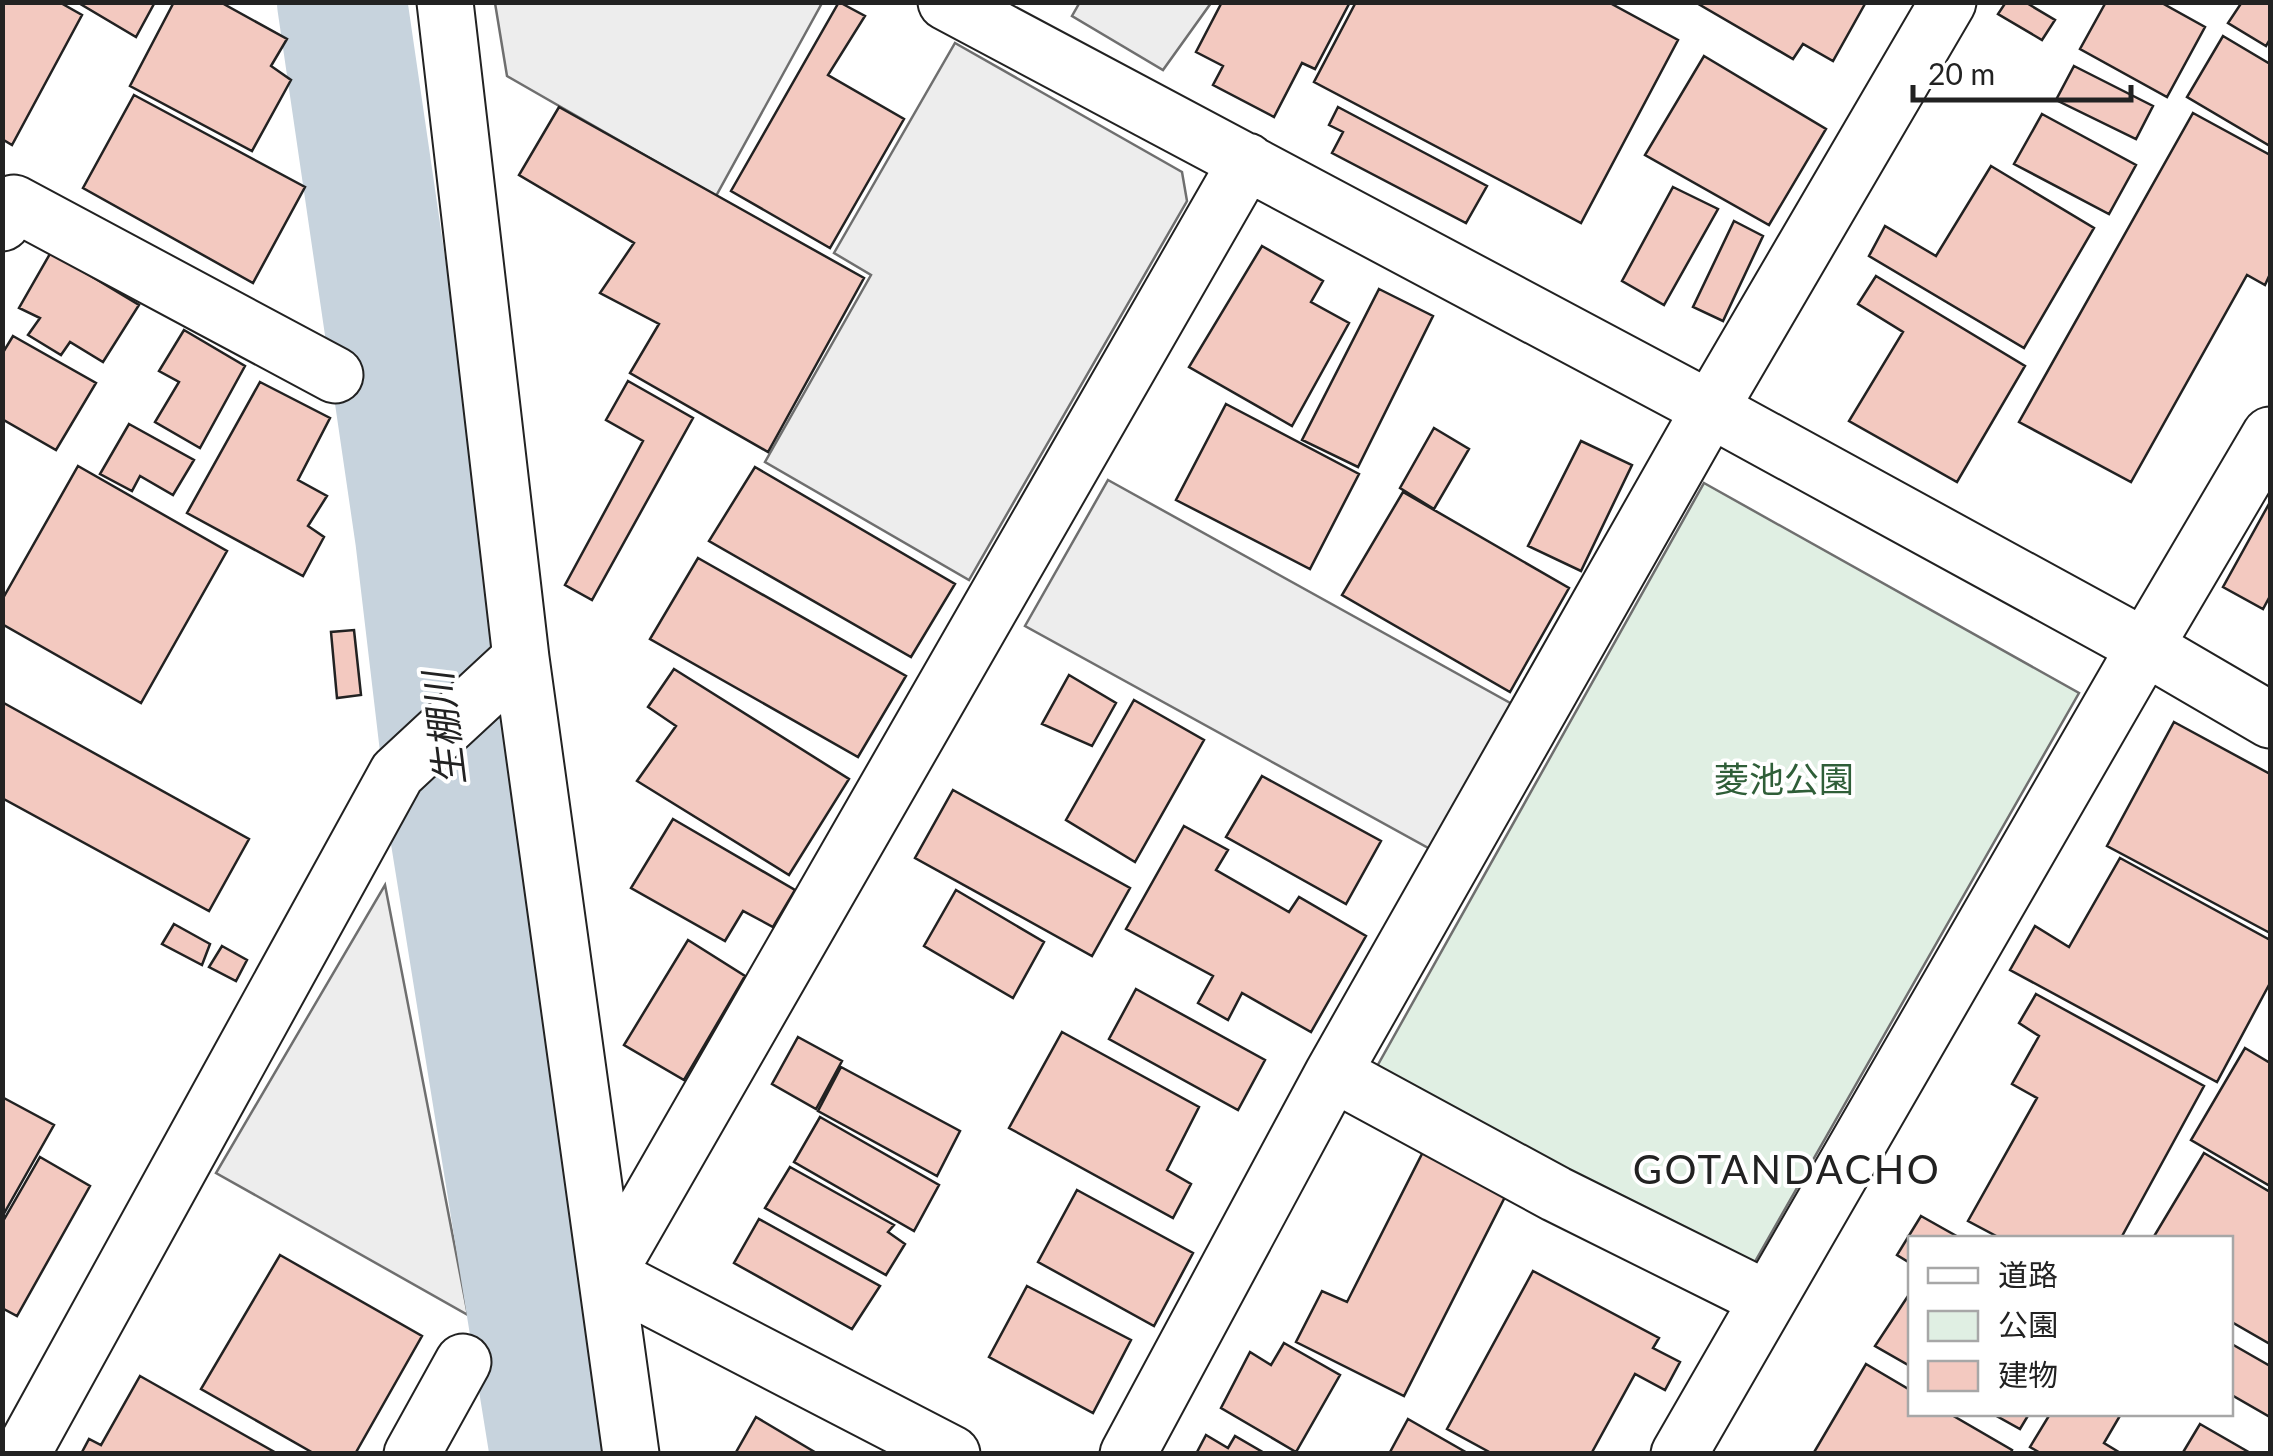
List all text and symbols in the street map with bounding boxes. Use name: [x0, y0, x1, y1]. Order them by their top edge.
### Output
scale bar: [1913, 40, 2130, 102]
text: 20 m: [1928, 55, 1995, 91]
water label: 生棚川: [413, 666, 473, 788]
park label: 菱池公園: [1714, 757, 1854, 799]
district label: GOTANDACHO: [1633, 1145, 1941, 1193]
legend: [1908, 1236, 2233, 1416]
text: 道路: [1998, 1256, 2058, 1292]
text: 公園: [1998, 1306, 2058, 1342]
text: 建物: [1998, 1356, 2058, 1392]

